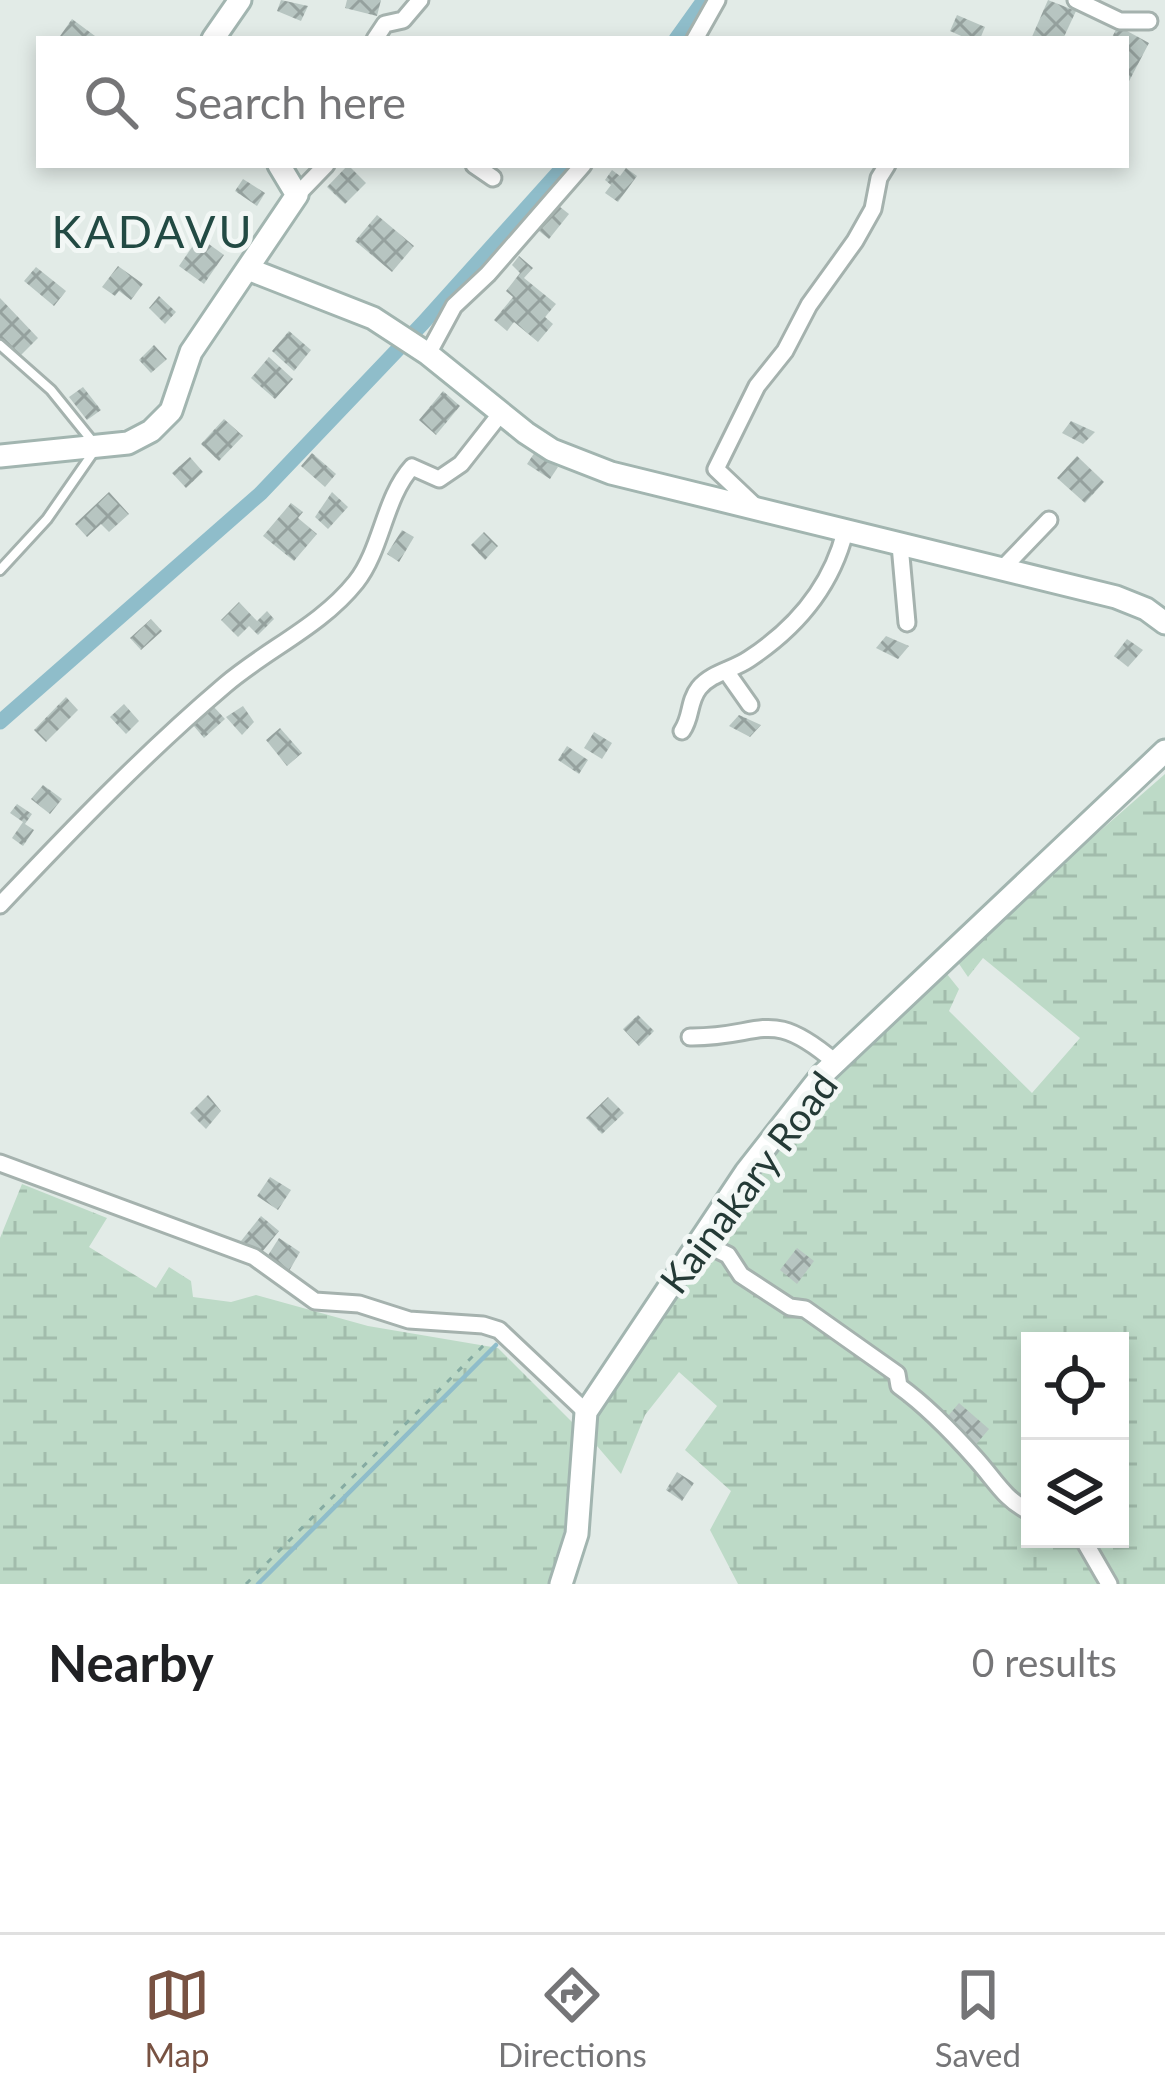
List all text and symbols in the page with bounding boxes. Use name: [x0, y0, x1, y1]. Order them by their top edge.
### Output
search box: [36, 36, 1129, 168]
icon: search: [78, 69, 144, 135]
text: Search here: [174, 75, 406, 129]
district label: KADAVU: [51, 204, 255, 258]
street label: Kainakary Road: [650, 1062, 846, 1302]
map controls: [1021, 1332, 1129, 1548]
button: locate: [1021, 1332, 1129, 1440]
button: layers: [1021, 1440, 1129, 1548]
text: Nearby: [48, 1632, 214, 1693]
text: 0 results: [972, 1639, 1117, 1685]
tab: Map: [144, 1962, 210, 2074]
tab: Directions: [498, 1962, 647, 2074]
tab: Saved: [935, 1962, 1021, 2074]

